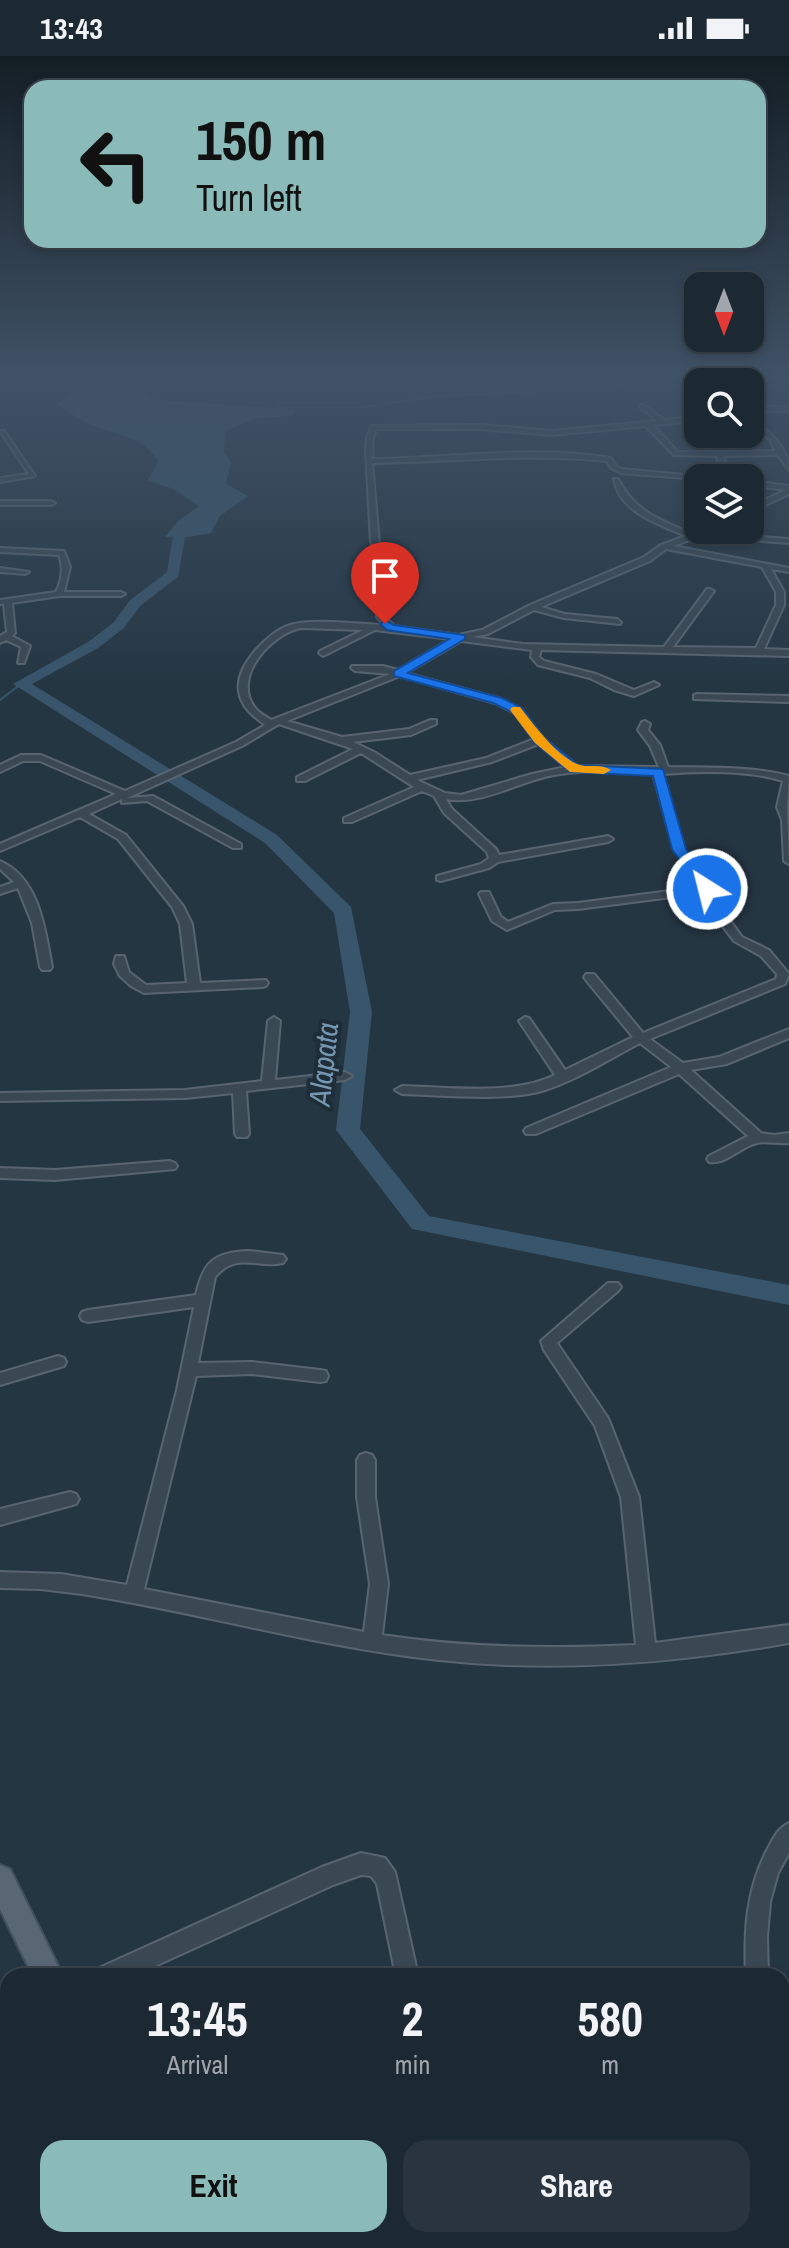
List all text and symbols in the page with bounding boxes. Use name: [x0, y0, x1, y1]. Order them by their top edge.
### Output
text: 13:43: [40, 8, 103, 48]
text: 150 m: [196, 102, 326, 177]
icon: left: [64, 112, 168, 216]
text: Turn left: [196, 174, 302, 222]
north arrow: [684, 272, 764, 352]
map controls: [684, 272, 764, 544]
button: search: [684, 368, 764, 448]
button: layers: [684, 464, 764, 544]
pin: [351, 542, 419, 624]
icon: arrive: [363, 554, 407, 598]
position arrow: [665, 847, 749, 931]
water label: Alapata: [299, 1020, 347, 1110]
text: 13:45: [147, 1986, 248, 2051]
text: 2: [402, 1986, 423, 2051]
text: 580: [577, 1986, 643, 2051]
text: Arrival: [167, 2047, 228, 2082]
text: min: [395, 2047, 430, 2082]
text: m: [601, 2047, 619, 2082]
button: Exit: [40, 2140, 387, 2232]
button: Share: [403, 2140, 750, 2232]

